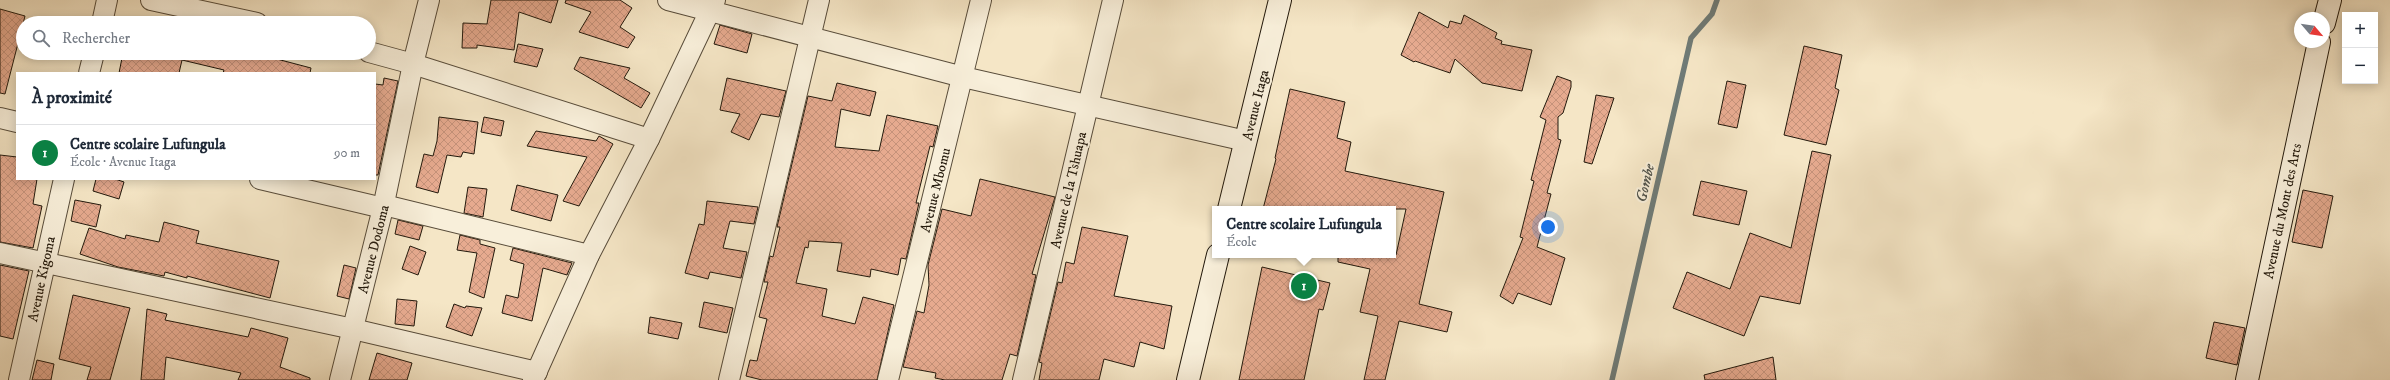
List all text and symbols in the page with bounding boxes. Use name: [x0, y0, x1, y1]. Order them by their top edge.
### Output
north arrow: [2294, 12, 2330, 48]
map controls: [2342, 12, 2378, 84]
button: +: [2342, 12, 2378, 48]
search box: [16, 16, 376, 60]
icon: search: [30, 27, 52, 49]
text: Rechercher: [62, 29, 130, 48]
button: −: [2342, 48, 2378, 84]
street label: Avenue Itaga: [1239, 68, 1273, 142]
text: À proximité: [32, 87, 112, 109]
street label: Avenue de la Tshuapa: [1047, 130, 1091, 250]
text: Centre scolaire Lufungula: [70, 135, 226, 154]
street label: Avenue du Mont des Arts: [2260, 142, 2306, 281]
text: 1: [43, 145, 47, 161]
text: 90 m: [334, 145, 360, 161]
street label: Avenue Mbomu: [917, 146, 955, 235]
text: École · Avenue Itaga: [70, 154, 176, 170]
water label: Gombe: [1632, 161, 1659, 204]
street label: Avenue Dodoma: [354, 203, 394, 296]
popup: [1212, 206, 1396, 258]
text: Centre scolaire Lufungula: [1226, 215, 1382, 234]
your location: [1538, 217, 1558, 237]
text: École: [1226, 234, 1257, 250]
street label: Avenue Kigoma: [24, 235, 60, 324]
pin: 1: [1291, 271, 1317, 301]

